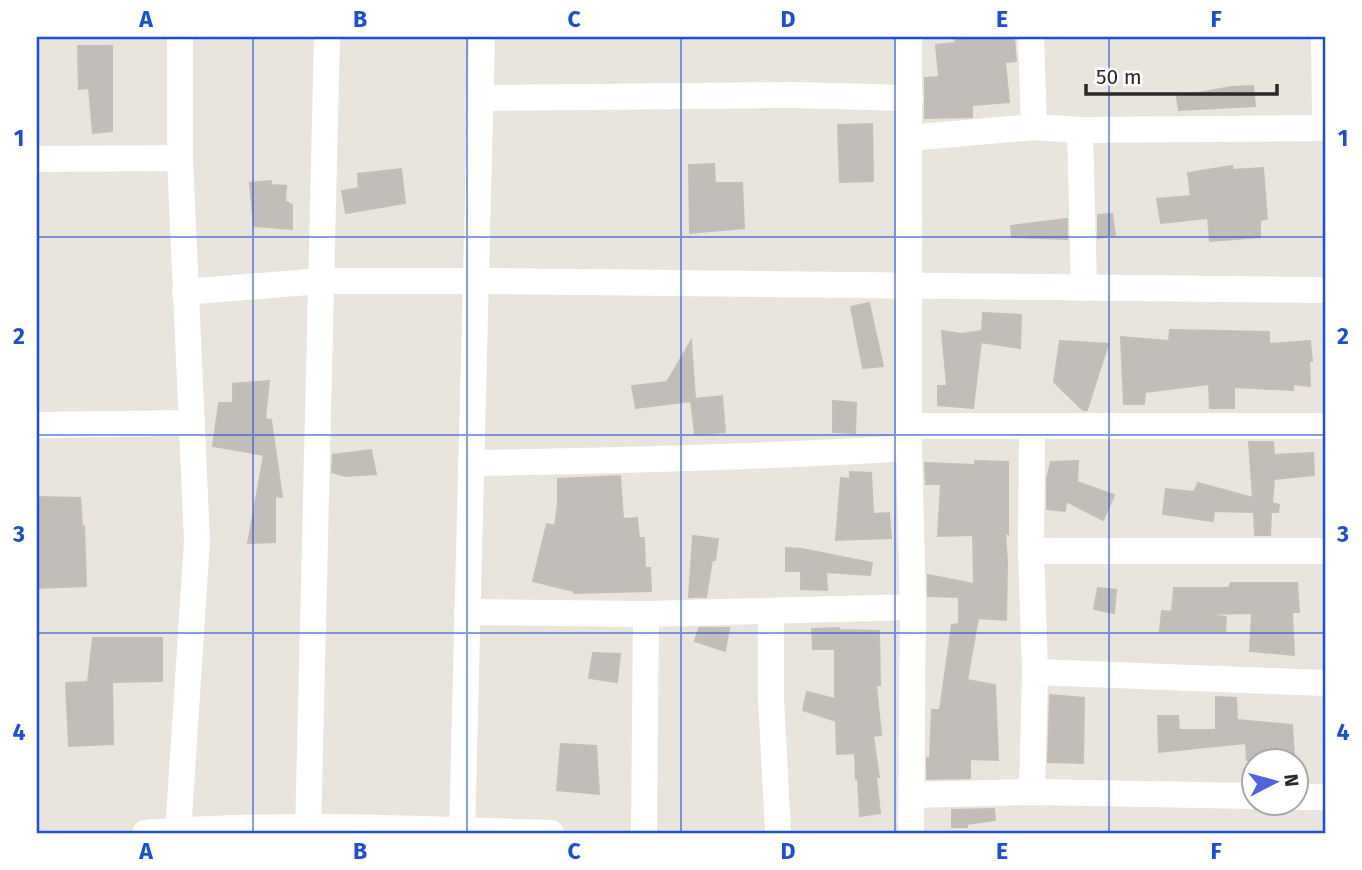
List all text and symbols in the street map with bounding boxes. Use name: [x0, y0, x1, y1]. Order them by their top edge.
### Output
text: A: [138, 5, 153, 33]
text: B: [353, 5, 367, 33]
text: C: [567, 5, 581, 33]
text: D: [781, 5, 796, 33]
text: E: [996, 5, 1008, 33]
text: F: [1210, 5, 1222, 33]
scale bar: [1086, 52, 1276, 96]
text: 50 m: [1096, 64, 1142, 90]
text: 1: [14, 124, 24, 152]
text: 1: [1338, 124, 1348, 152]
text: 2: [13, 322, 25, 350]
text: 2: [1337, 322, 1349, 350]
text: 3: [12, 520, 25, 548]
text: 3: [1336, 520, 1349, 548]
text: 4: [13, 718, 26, 746]
text: 4: [1337, 718, 1350, 746]
north arrow: [1240, 748, 1310, 818]
text: N: [1279, 773, 1304, 788]
text: A: [138, 837, 153, 865]
text: B: [353, 837, 367, 865]
text: C: [567, 837, 581, 865]
text: D: [781, 837, 796, 865]
text: E: [996, 837, 1008, 865]
text: F: [1210, 837, 1222, 865]

